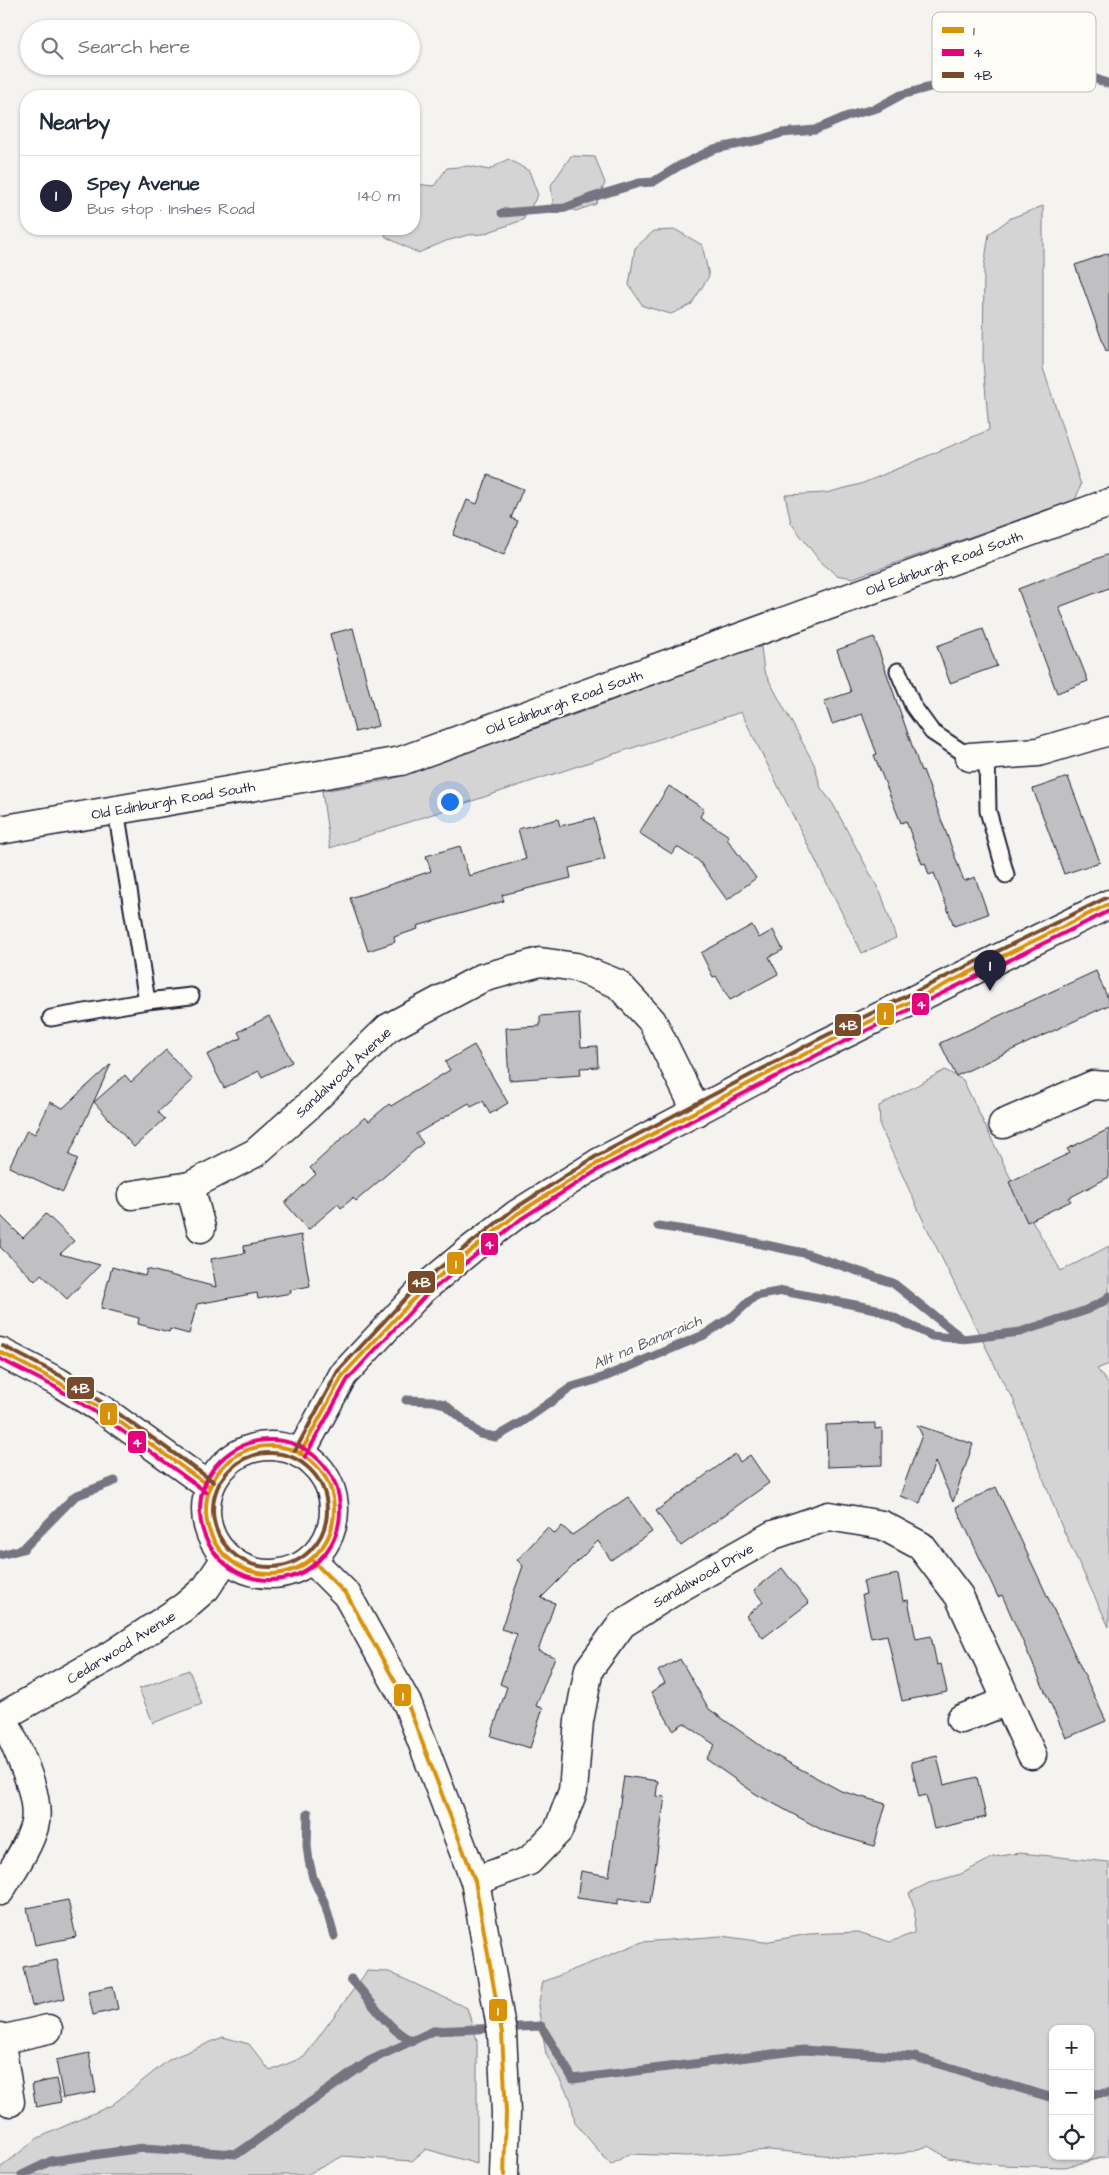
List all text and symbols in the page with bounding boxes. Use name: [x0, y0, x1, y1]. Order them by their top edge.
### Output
legend: [932, 12, 1096, 92]
search box: [20, 20, 420, 75]
text: 1: [973, 21, 975, 41]
icon: search: [38, 34, 66, 62]
text: Search here: [78, 34, 190, 61]
text: 4: [973, 43, 983, 63]
text: 4B: [973, 66, 993, 86]
text: Nearby: [40, 108, 110, 137]
text: Spey Avenue: [87, 171, 200, 198]
text: 1: [55, 185, 57, 207]
text: 140 m: [358, 185, 400, 207]
text: Bus stop · Inshes Road: [87, 198, 255, 220]
street label: Old Edinburgh Road South: [863, 526, 1026, 602]
street label: Old Edinburgh Road South: [483, 665, 646, 741]
street label: Old Edinburgh Road South: [90, 777, 257, 825]
your location: [437, 789, 463, 815]
pin: 1: [974, 950, 1006, 991]
line badge: 4: [911, 992, 930, 1016]
text: 4: [916, 995, 926, 1015]
line badge: 1: [876, 1002, 895, 1026]
text: 1: [884, 1005, 886, 1025]
line badge: 4B: [834, 1013, 862, 1037]
text: 4B: [838, 1016, 858, 1036]
street label: Sandalwood Avenue: [291, 1023, 397, 1123]
line badge: 4: [480, 1232, 499, 1256]
text: 4: [484, 1235, 494, 1255]
line badge: 1: [446, 1251, 465, 1275]
text: 1: [455, 1254, 457, 1274]
line badge: 4B: [407, 1270, 436, 1294]
text: 4B: [411, 1273, 431, 1293]
water label: Allt na Banaraich: [590, 1310, 705, 1375]
line badge: 4B: [66, 1376, 95, 1400]
text: 4B: [70, 1379, 90, 1399]
line badge: 1: [99, 1402, 118, 1426]
text: 1: [108, 1405, 110, 1425]
line badge: 4: [127, 1430, 147, 1454]
text: 4: [132, 1433, 142, 1453]
street label: Sandalwood Drive: [649, 1539, 758, 1613]
street label: Cedarwood Avenue: [63, 1606, 180, 1689]
line badge: 1: [393, 1683, 412, 1707]
text: 1: [402, 1686, 404, 1706]
line badge: 1: [488, 1998, 508, 2022]
text: 1: [497, 2001, 499, 2021]
map controls: [1049, 2025, 1094, 2160]
button: +: [1049, 2025, 1094, 2070]
button: −: [1049, 2070, 1094, 2115]
button: locate: [1049, 2115, 1094, 2160]

